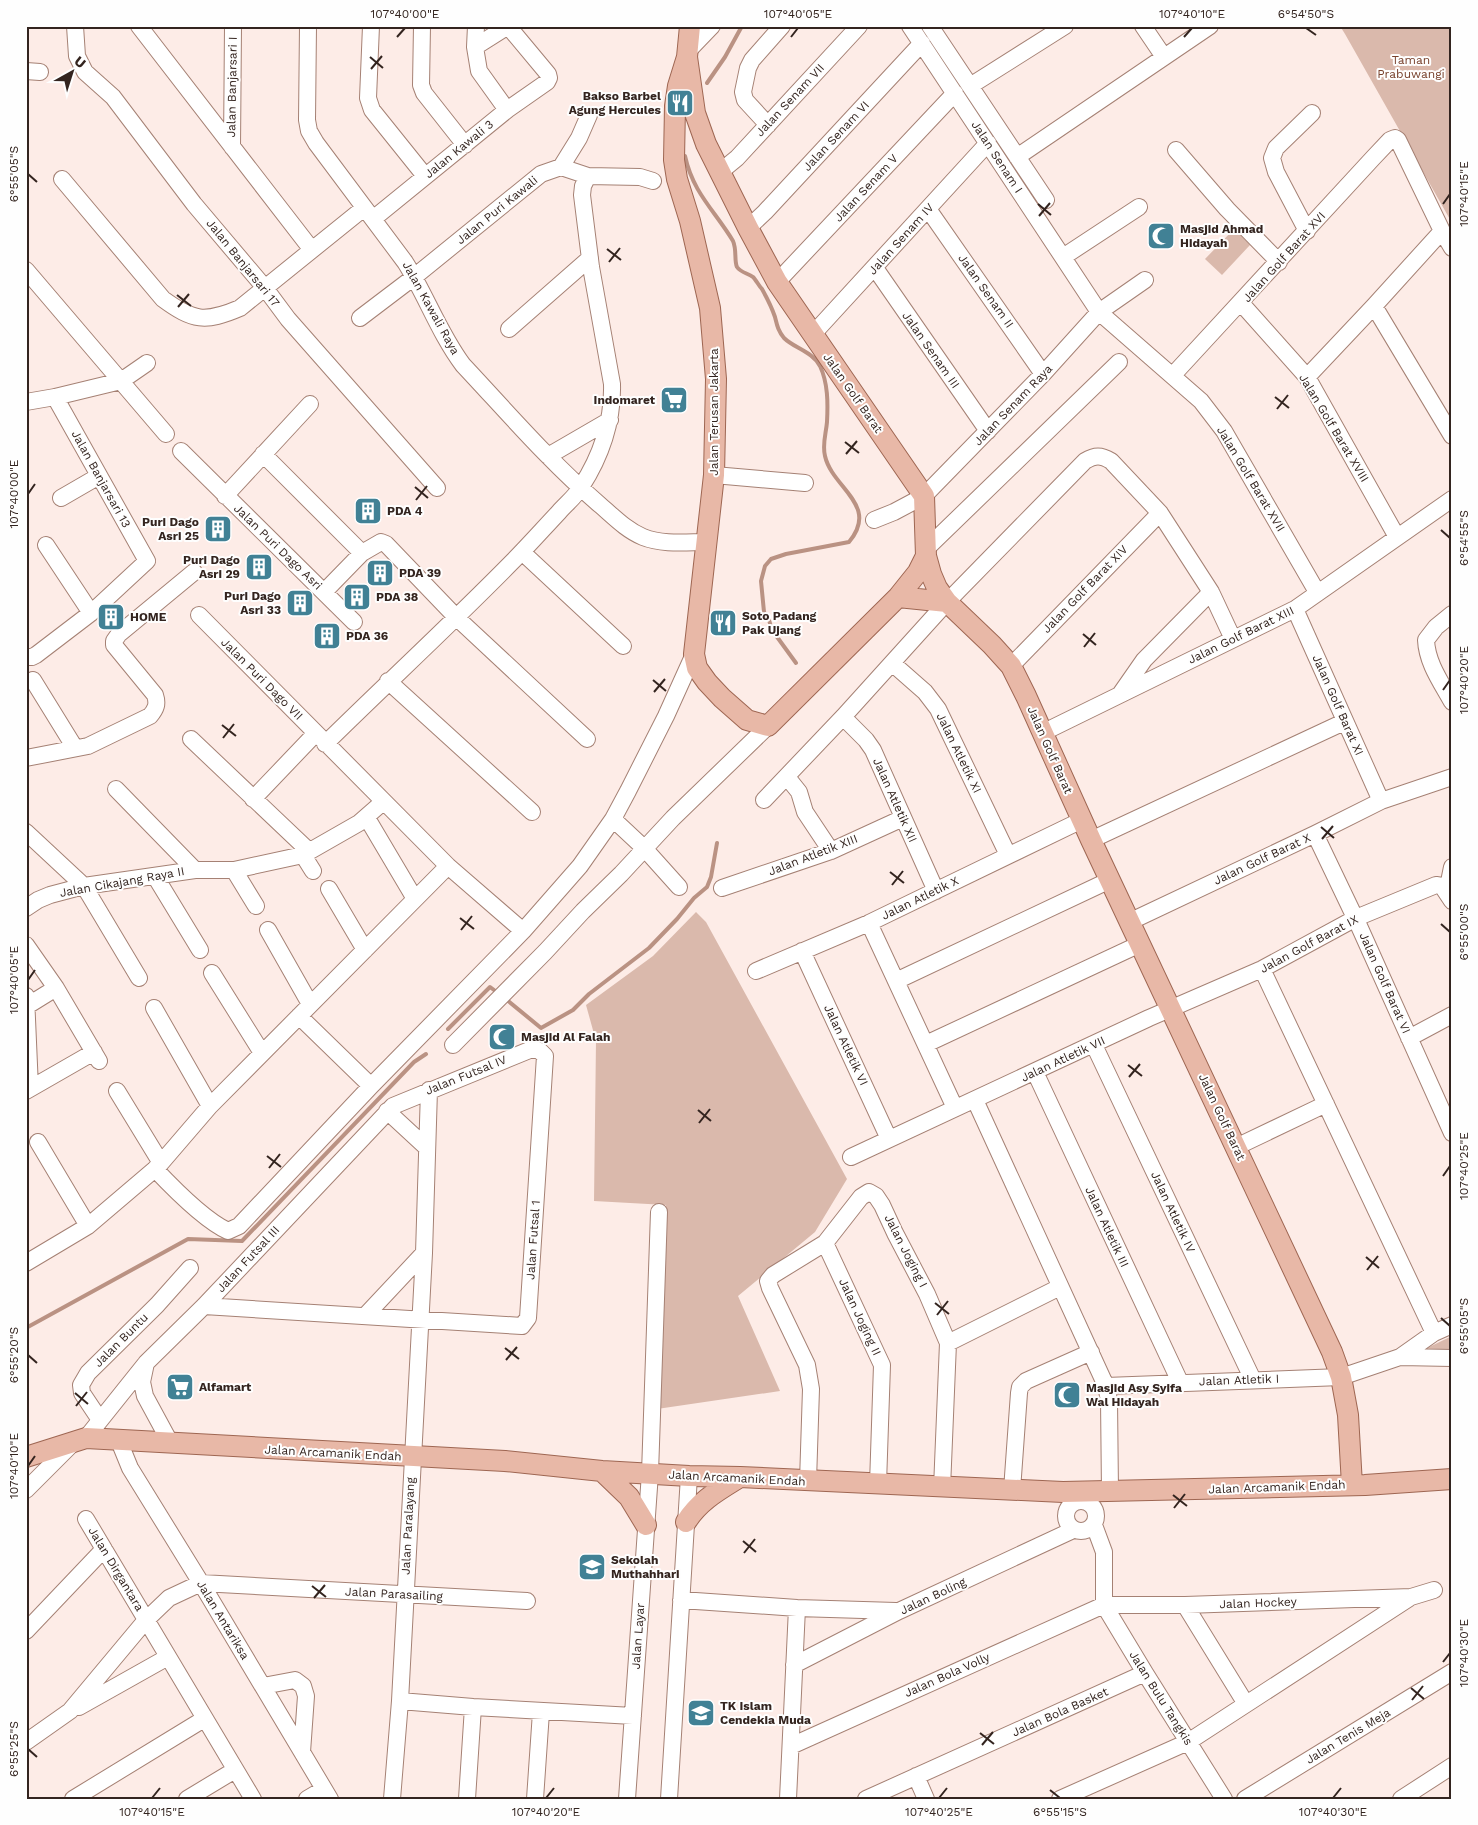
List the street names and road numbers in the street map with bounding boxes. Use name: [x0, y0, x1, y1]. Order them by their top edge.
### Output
street label: Jalan Banjarsari I: [224, 36, 240, 138]
street label: Jalan Senam VII: [753, 61, 827, 139]
street label: Jalan Senam VI: [800, 98, 872, 174]
street label: Jalan Kawali 3: [422, 117, 496, 181]
street label: Jalan Senam I: [968, 118, 1026, 196]
street label: Jalan Senam V: [831, 151, 901, 225]
street label: Jalan Puri Kawali: [454, 173, 540, 247]
street label: Jalan Senam IV: [865, 200, 937, 278]
street label: Jalan Golf Barat XVI: [1240, 209, 1328, 305]
street label: Jalan Banjarsari 17: [203, 216, 283, 310]
street label: Jalan Senam II: [955, 251, 1017, 331]
street label: Jalan Kawali Raya: [400, 259, 463, 357]
street label: Jalan Senam III: [899, 309, 963, 391]
street label: Jalan Terusan Jakarta: [707, 348, 721, 476]
street label: Jalan Golf Barat: [820, 350, 886, 436]
street label: Jalan Senam Raya: [971, 362, 1055, 448]
street label: Jalan Golf Barat XVIII: [1296, 371, 1372, 485]
street label: Jalan Golf Barat XVII: [1214, 424, 1288, 534]
street label: Jalan Banjarsari 13: [69, 428, 133, 530]
street label: Jalan Puri Dago Asri: [231, 501, 325, 593]
street label: Jalan Golf Barat XIV: [1039, 542, 1131, 636]
street label: Jalan Golf Barat XIII: [1186, 603, 1296, 667]
street label: Jalan Puri Dago VII: [218, 635, 306, 723]
street label: Jalan Golf Barat XI: [1309, 652, 1367, 758]
street label: Jalan Golf Barat: [1024, 704, 1076, 796]
street label: Jalan Atletik XI: [934, 711, 984, 795]
street label: Jalan Atletik XII: [870, 756, 920, 844]
street label: Jalan Golf Barat X: [1211, 830, 1313, 888]
street label: Jalan Atletik XIII: [766, 832, 860, 878]
street label: Jalan Cikajang Raya II: [59, 864, 185, 900]
street label: Jalan Atletik X: [879, 873, 961, 923]
street label: Jalan Golf Barat IX: [1258, 912, 1360, 976]
street label: Jalan Golf Barat VI: [1356, 930, 1414, 1036]
street label: Jalan Atletik VI: [821, 1002, 871, 1088]
street label: Jalan Atletik VII: [1019, 1033, 1107, 1085]
street label: Jalan Futsal IV: [423, 1052, 509, 1098]
street label: Jalan Golf Barat: [1196, 1071, 1248, 1163]
street label: Jalan Atletik IV: [1148, 1169, 1198, 1255]
street label: Jalan Atletik III: [1082, 1184, 1132, 1270]
street label: Jalan Futsal 1: [523, 1200, 543, 1280]
street label: Jalan Joging I: [882, 1212, 930, 1290]
street label: Jalan Futsal III: [214, 1223, 282, 1295]
street label: Jalan Joging II: [836, 1276, 884, 1358]
street label: Jalan Buntu: [91, 1310, 151, 1370]
street label: Jalan Atletik I: [1199, 1372, 1279, 1388]
street label: Jalan Arcamanik Endah: [264, 1442, 402, 1464]
street label: Jalan Arcamanik Endah: [668, 1467, 806, 1489]
street label: Jalan Paralayang: [398, 1476, 418, 1575]
street label: Jalan Arcamanik Endah: [1208, 1478, 1346, 1496]
street label: Jalan Dirgantara: [85, 1524, 147, 1614]
street label: Jalan Boling: [898, 1574, 969, 1617]
street label: Jalan Antariksa: [194, 1578, 252, 1662]
street label: Jalan Parasailing: [345, 1584, 444, 1604]
street label: Jalan Hockey: [1219, 1595, 1298, 1611]
street label: Jalan Layar: [629, 1602, 647, 1670]
street label: Jalan Bulu Tangkis: [1126, 1648, 1196, 1748]
street label: Jalan Bola Volly: [902, 1650, 993, 1700]
street label: Jalan Bola Basket: [1010, 1684, 1110, 1740]
street label: Jalan Tenis Meja: [1303, 1705, 1393, 1767]

